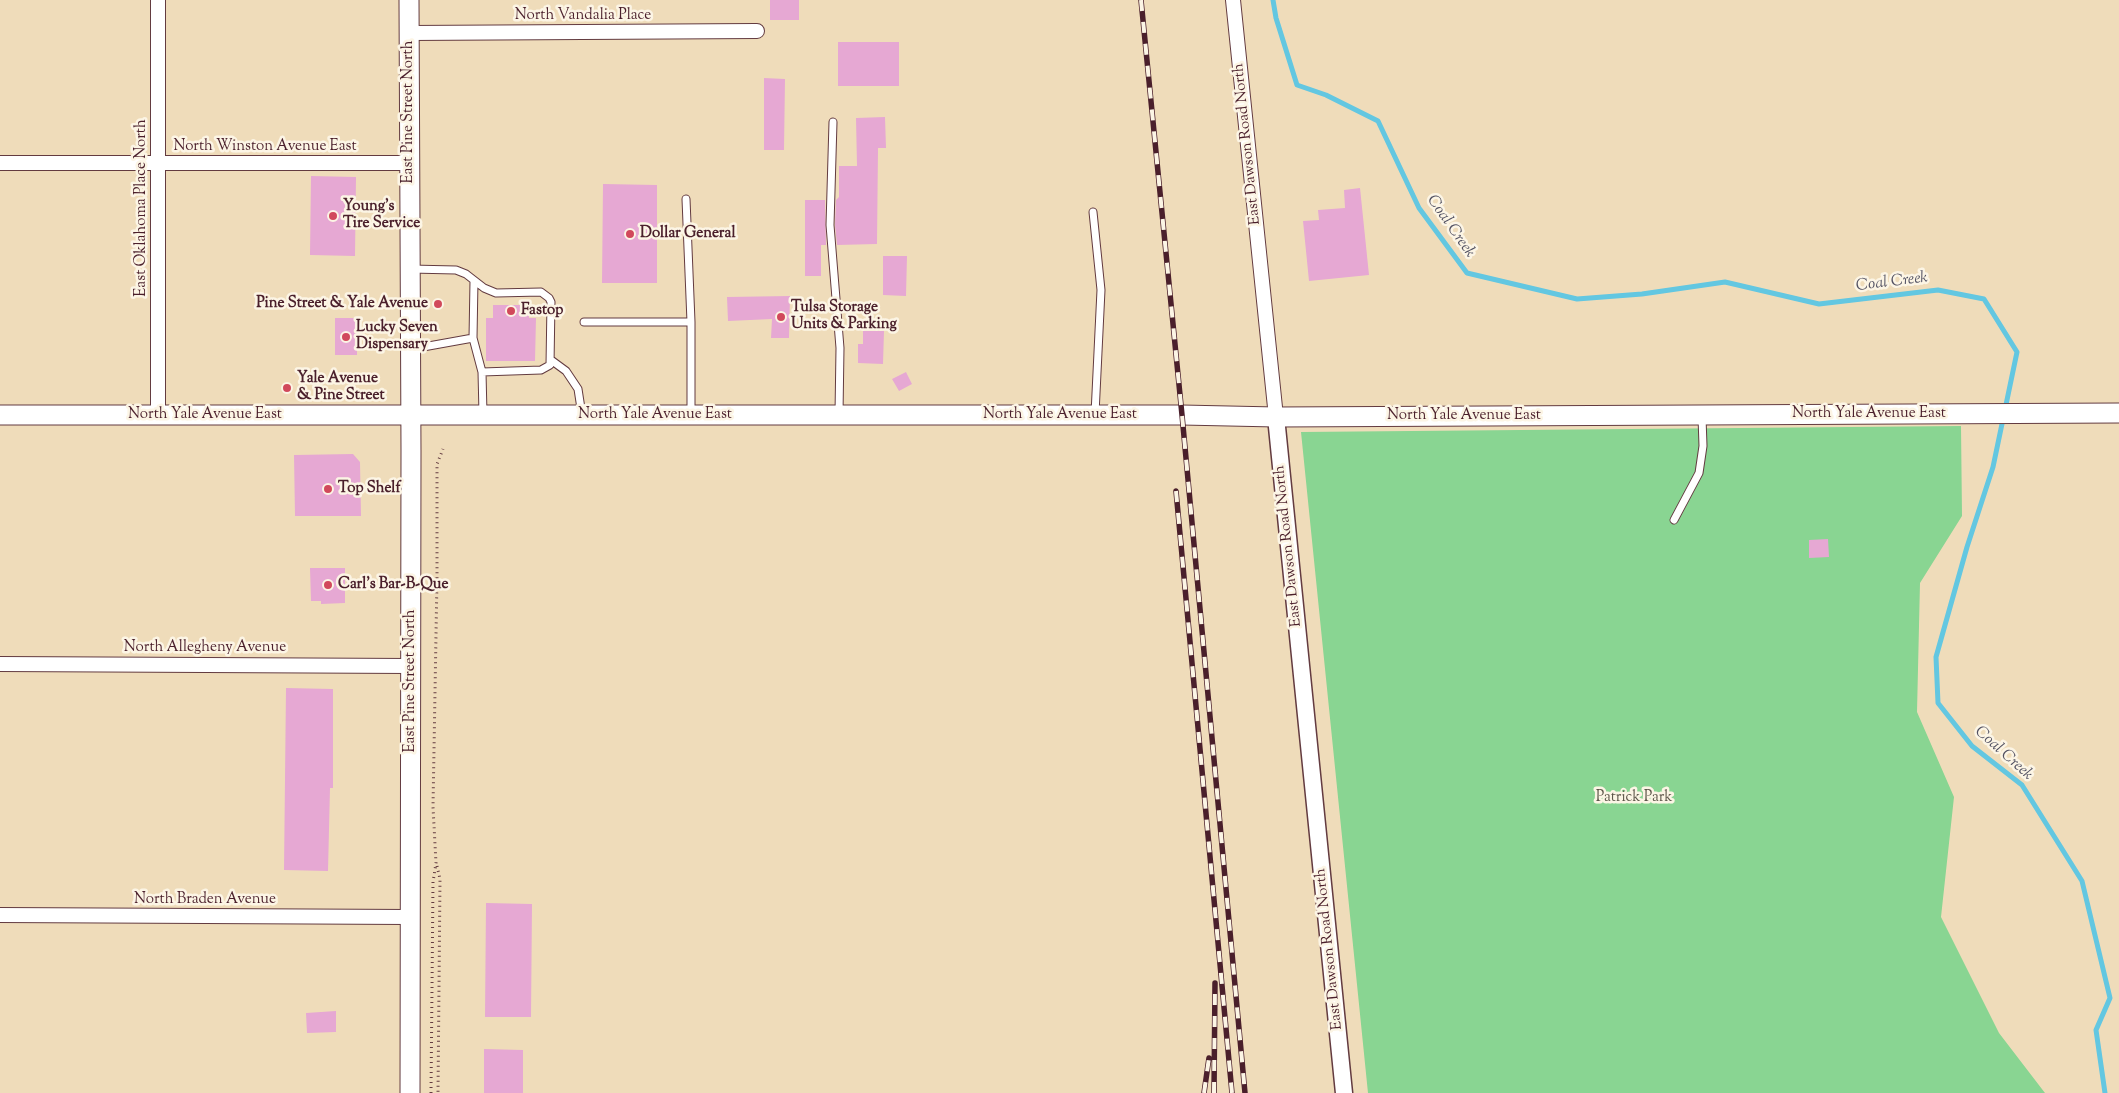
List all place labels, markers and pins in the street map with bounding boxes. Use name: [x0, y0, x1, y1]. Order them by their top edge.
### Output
place label: Young's Tire Service: [343, 198, 420, 233]
marker: Young's Tire Service: [327, 210, 339, 222]
place label: Dollar General: [640, 225, 736, 243]
marker: Dollar General: [624, 228, 636, 240]
place label: Pine Street & Yale Avenue: [256, 295, 428, 313]
marker: Pine Street & Yale Avenue: [432, 298, 444, 310]
place label: Tulsa Storage Units & Parking: [791, 299, 897, 334]
place label: Fastop: [521, 302, 563, 320]
marker: Fastop: [505, 305, 517, 317]
marker: Tulsa Storage Units & Parking: [775, 311, 787, 323]
place label: Lucky Seven Dispensary: [356, 319, 438, 354]
marker: Lucky Seven Dispensary: [340, 331, 352, 343]
place label: Yale Avenue & Pine Street: [297, 370, 385, 405]
marker: Yale Avenue & Pine Street: [281, 382, 293, 394]
place label: Top Shelf: [338, 480, 401, 498]
marker: Top Shelf: [322, 483, 334, 495]
place label: Carl's Bar-B-Que: [338, 576, 448, 594]
marker: Carl's Bar-B-Que: [322, 579, 334, 591]

